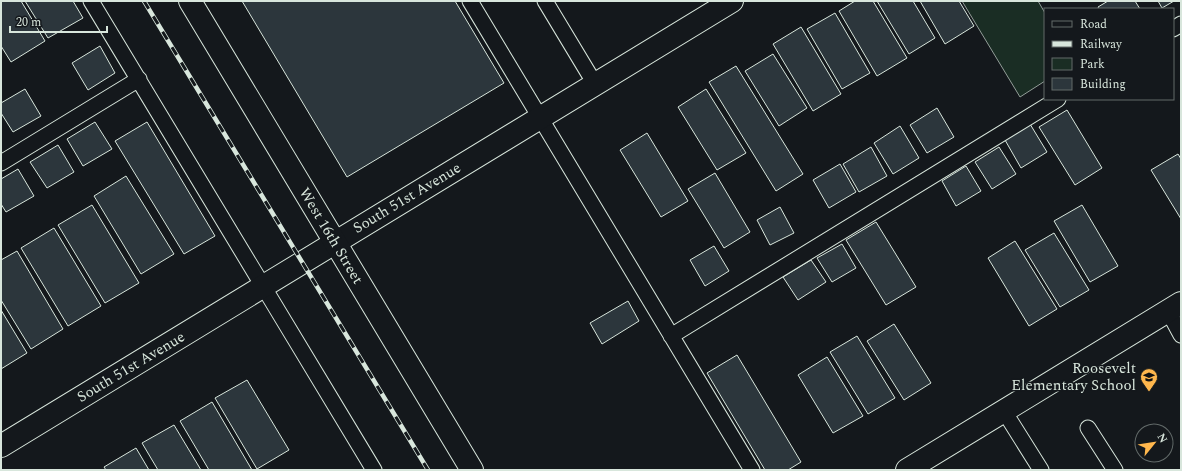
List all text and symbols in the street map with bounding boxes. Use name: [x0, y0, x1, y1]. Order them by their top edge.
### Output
scale bar: [10, 8, 107, 34]
legend: [1044, 8, 1174, 100]
text: 20 m: [16, 13, 41, 32]
text: Road: [1080, 15, 1107, 34]
text: Railway: [1080, 35, 1123, 54]
text: Park: [1080, 55, 1105, 74]
text: Building: [1080, 75, 1126, 94]
street label: South 51st Avenue: [349, 157, 465, 239]
street label: West 16th Street: [293, 183, 369, 289]
street label: South 51st Avenue: [73, 326, 189, 408]
place label: Roosevelt Elementary School: [1011, 357, 1136, 397]
school or university icon: Roosevelt Elementary School: [1139, 367, 1159, 392]
north arrow: [1134, 423, 1174, 463]
text: N: [1153, 430, 1172, 446]

